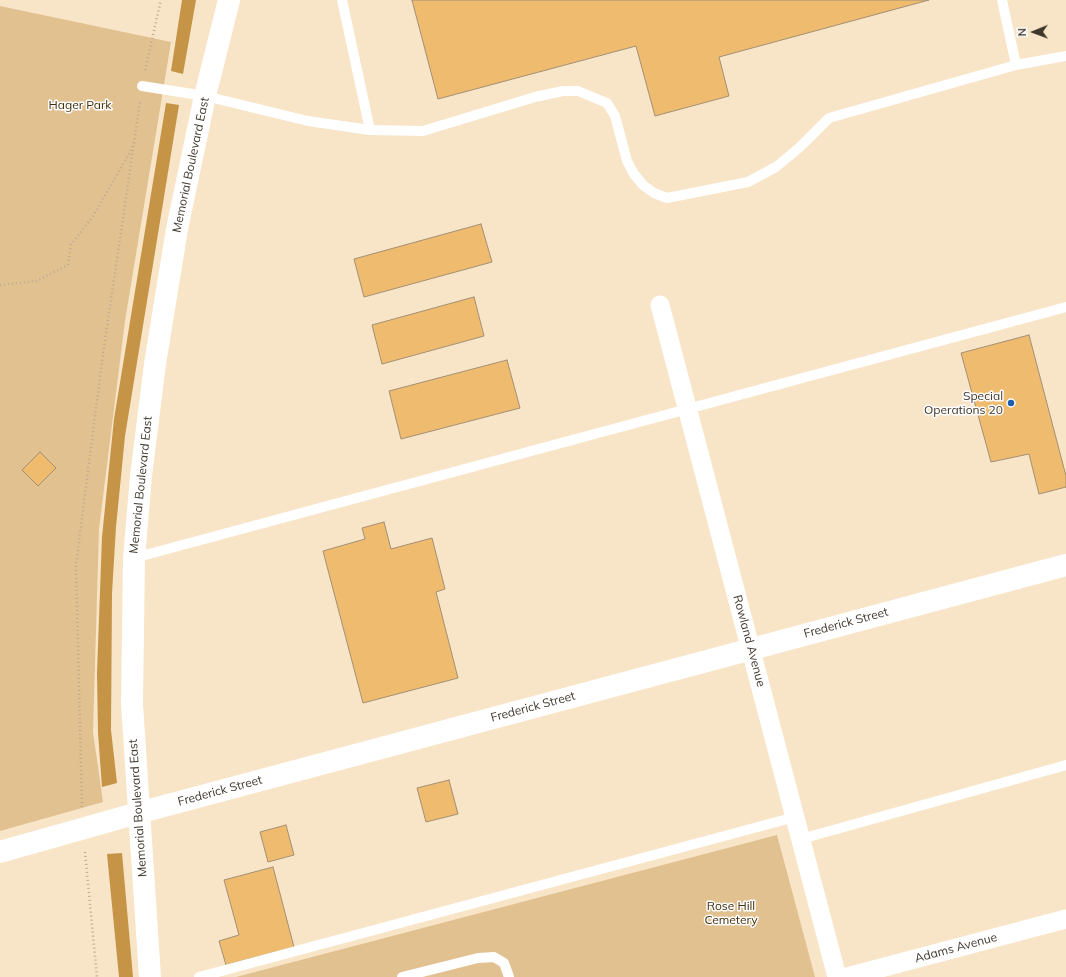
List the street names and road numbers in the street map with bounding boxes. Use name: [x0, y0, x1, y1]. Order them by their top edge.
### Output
street label: Memorial Boulevard East: [170, 96, 212, 234]
street label: Memorial Boulevard East: [127, 416, 155, 554]
street label: Rowland Avenue: [730, 593, 768, 689]
street label: Frederick Street: [802, 605, 890, 641]
street label: Frederick Street: [489, 689, 577, 725]
street label: Memorial Boulevard East: [126, 739, 150, 877]
street label: Frederick Street: [176, 773, 264, 809]
street label: Adams Avenue: [913, 930, 999, 966]

